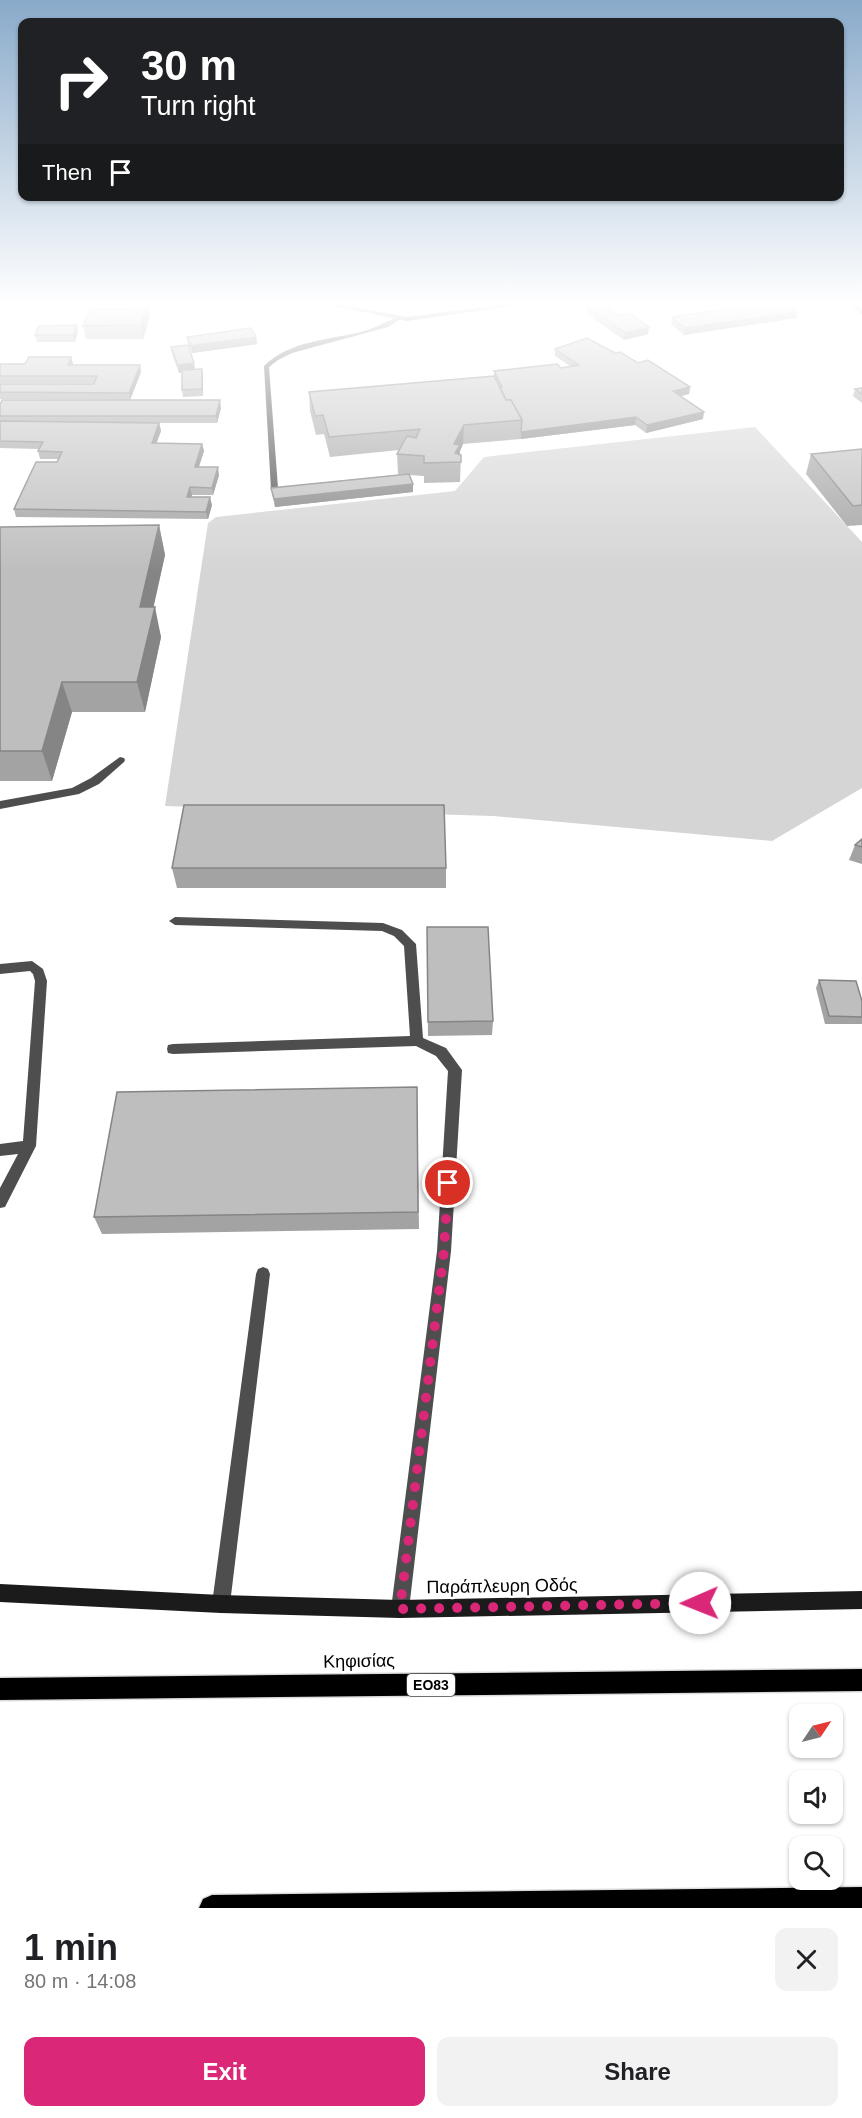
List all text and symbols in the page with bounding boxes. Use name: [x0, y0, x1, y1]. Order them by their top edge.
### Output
icon: right: [42, 42, 120, 120]
text: 30 m: [141, 42, 237, 89]
text: Turn right: [141, 91, 256, 121]
icon: arrive: [104, 156, 137, 189]
text: Then: [42, 160, 92, 185]
pin: [422, 1157, 473, 1208]
icon: arrive: [431, 1166, 464, 1199]
position arrow: [668, 1571, 732, 1635]
street label: Παράπλευρη Οδός: [426, 1575, 578, 1597]
street label: Κηφισίας: [323, 1650, 395, 1672]
road number: ΕΟ83: [407, 1674, 455, 1696]
north arrow: [789, 1704, 843, 1758]
map controls: [789, 1704, 843, 1890]
button: sound: [789, 1770, 843, 1824]
button: search: [789, 1836, 843, 1890]
text: 1 min: [24, 1927, 118, 1968]
button: close: [775, 1928, 838, 1991]
text: 80 m · 14:08: [24, 1970, 136, 1992]
button: Exit: [24, 2037, 425, 2106]
button: Share: [437, 2037, 838, 2106]

